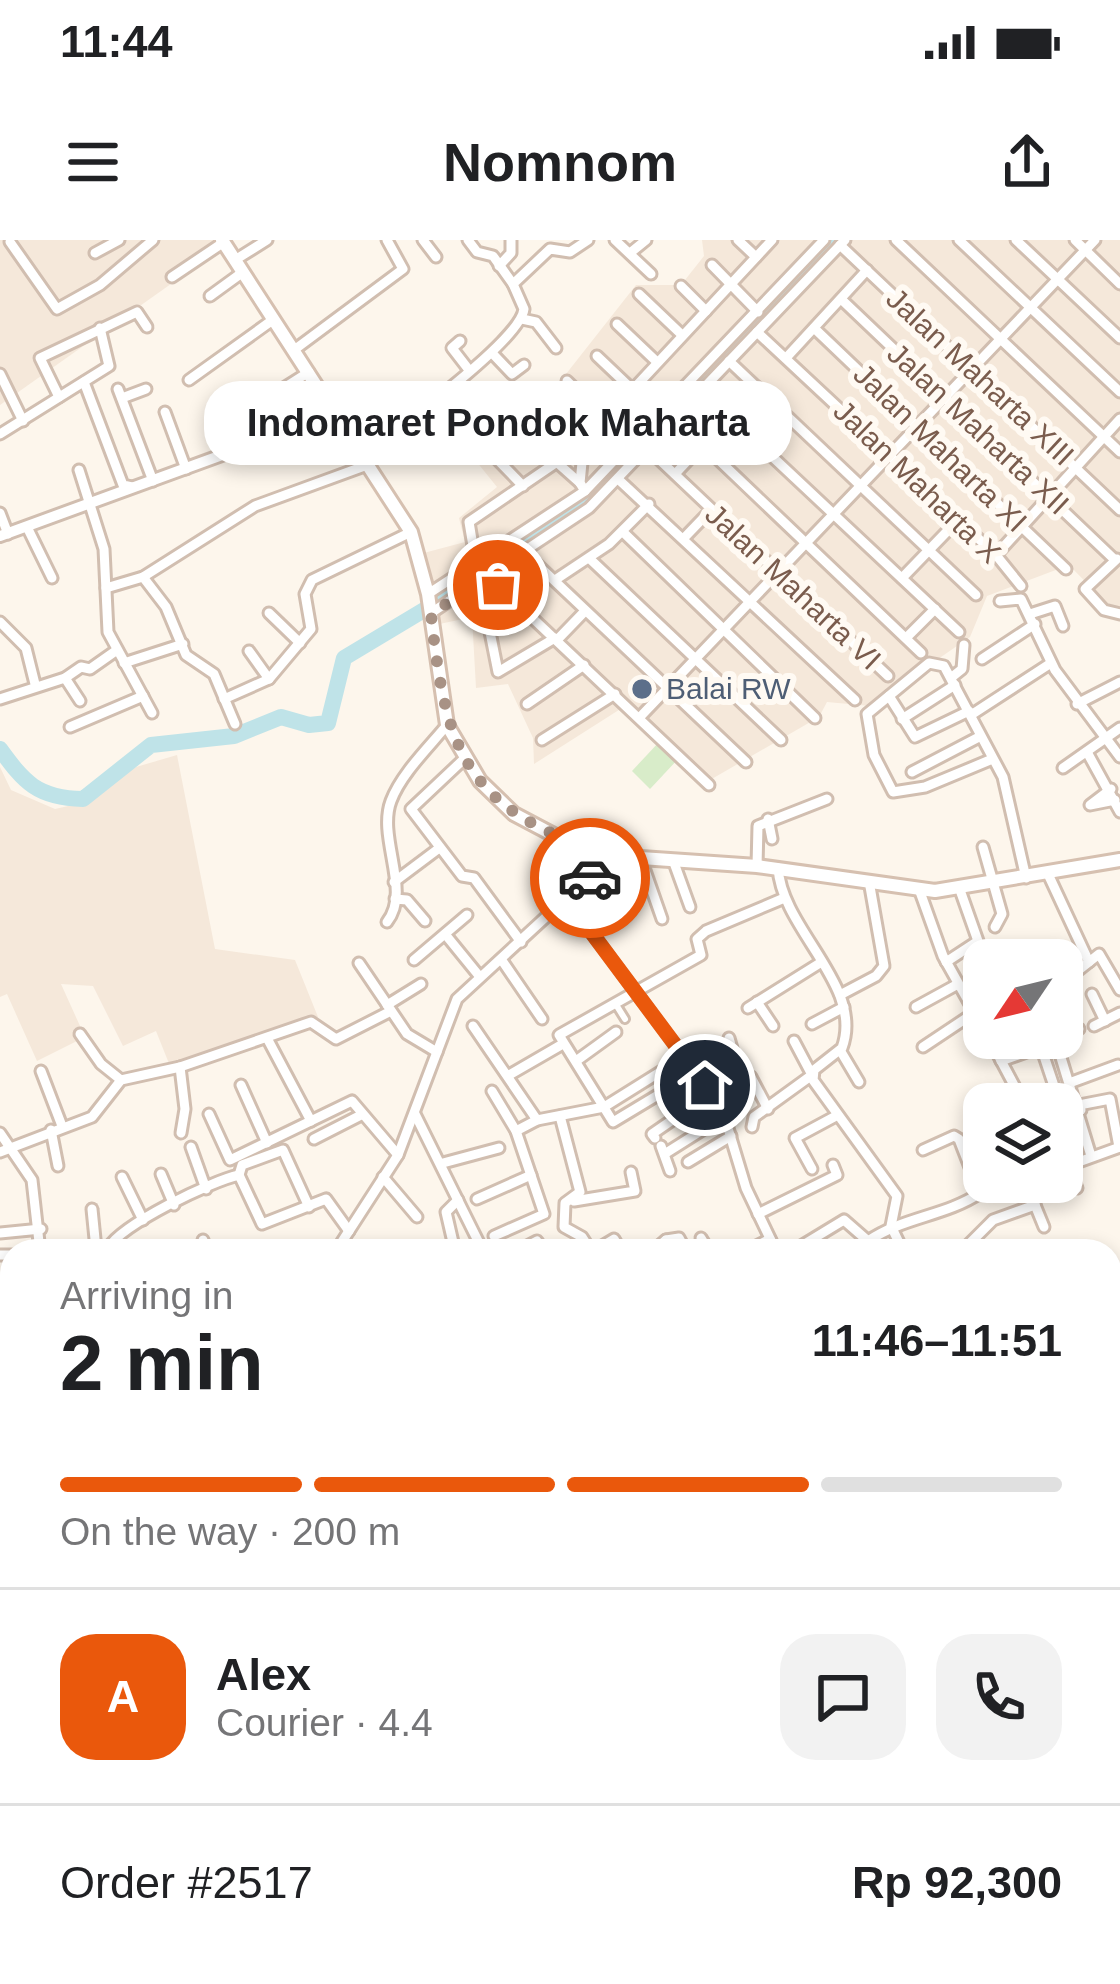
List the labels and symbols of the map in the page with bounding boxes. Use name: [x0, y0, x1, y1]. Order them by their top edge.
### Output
street label: Jalan Maharta XIII: [879, 281, 1081, 473]
street label: Jalan Maharta XI: [846, 356, 1034, 540]
callout: Indomaret Pondok Maharta: [204, 381, 792, 465]
street label: Jalan Maharta X: [826, 393, 1008, 571]
street label: Jalan Maharta XII: [827, 394, 1007, 569]
street label: Jalan Maharta VI: [699, 497, 888, 676]
pin: [447, 534, 549, 636]
place label: Balai RW: [666, 672, 791, 705]
marker: Balai RW: [629, 676, 655, 702]
courier: [530, 818, 650, 938]
north arrow: [963, 939, 1083, 1059]
pin: [654, 1034, 756, 1136]

